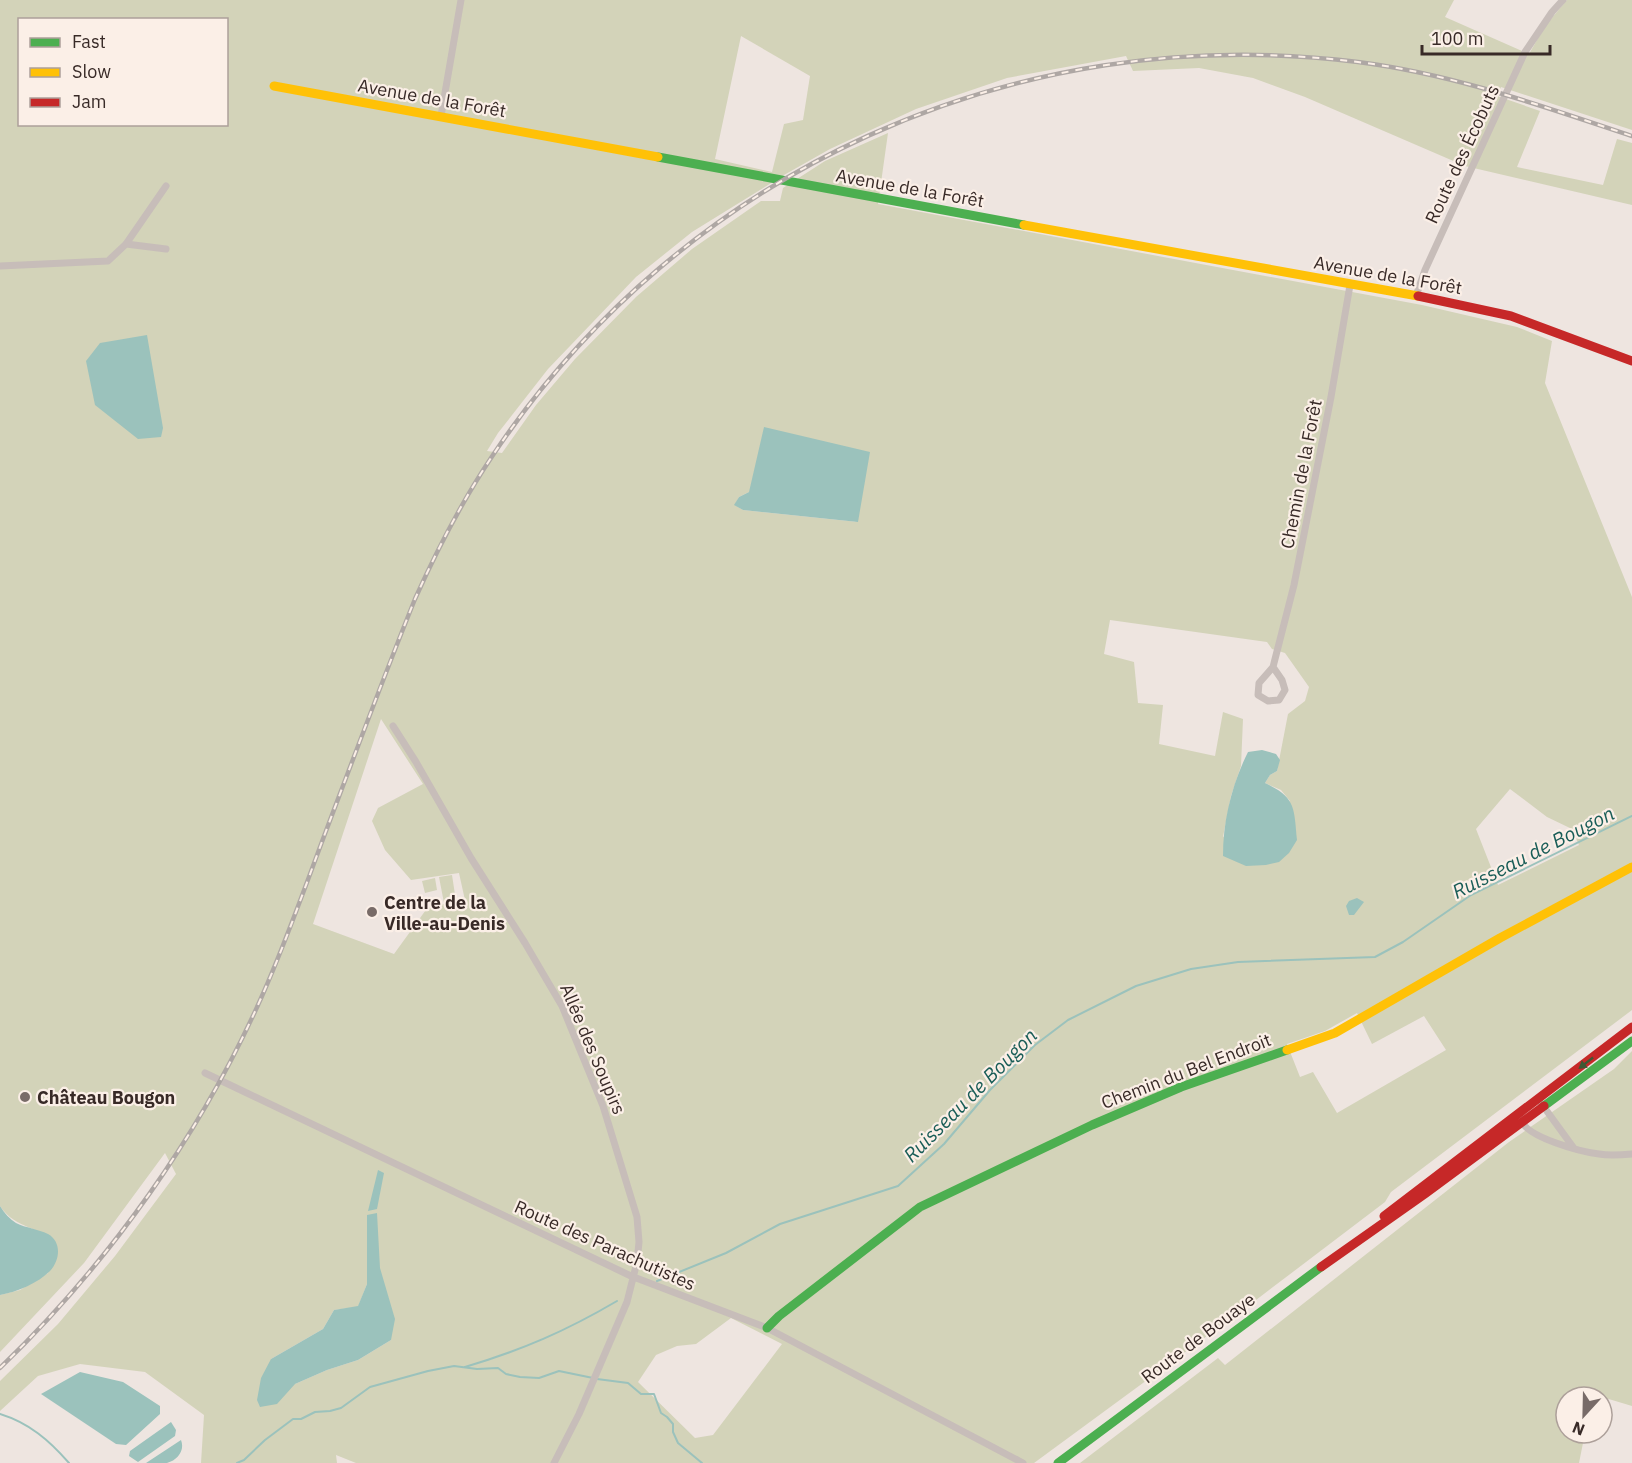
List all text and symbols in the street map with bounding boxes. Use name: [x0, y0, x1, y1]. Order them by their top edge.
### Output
legend: [18, 18, 228, 126]
scale bar: [1422, 18, 1550, 56]
text: 100 m: [1431, 27, 1483, 50]
text: Fast: [72, 30, 106, 53]
text: Slow: [72, 60, 111, 83]
street label: Avenue de la Forêt: [356, 74, 508, 122]
street label: Route des Écobuts: [1420, 81, 1504, 227]
text: Jam: [72, 90, 107, 113]
street label: Avenue de la Forêt: [834, 164, 986, 212]
street label: Avenue de la Forêt: [1312, 251, 1464, 299]
street label: Chemin de la Forêt: [1275, 397, 1327, 551]
water label: Ruisseau de Bougon: [1447, 799, 1619, 905]
place label: Centre de la Ville-au-Denis: [384, 891, 505, 935]
marker: Centre de la Ville-au-Denis: [365, 905, 379, 919]
street label: Allée des Soupirs: [555, 980, 631, 1118]
water label: Ruisseau de Bougon: [897, 1022, 1043, 1168]
street label: Chemin du Bel Endroit: [1098, 1028, 1274, 1114]
one-way arrow: [1578, 1056, 1593, 1068]
place label: Château Bougon: [37, 1086, 175, 1109]
marker: Château Bougon: [18, 1090, 32, 1104]
street label: Route des Parachutistes: [511, 1195, 699, 1295]
street label: Route de Bouaye: [1136, 1288, 1260, 1388]
north arrow: [1554, 1385, 1614, 1445]
text: N: [1569, 1417, 1588, 1440]

